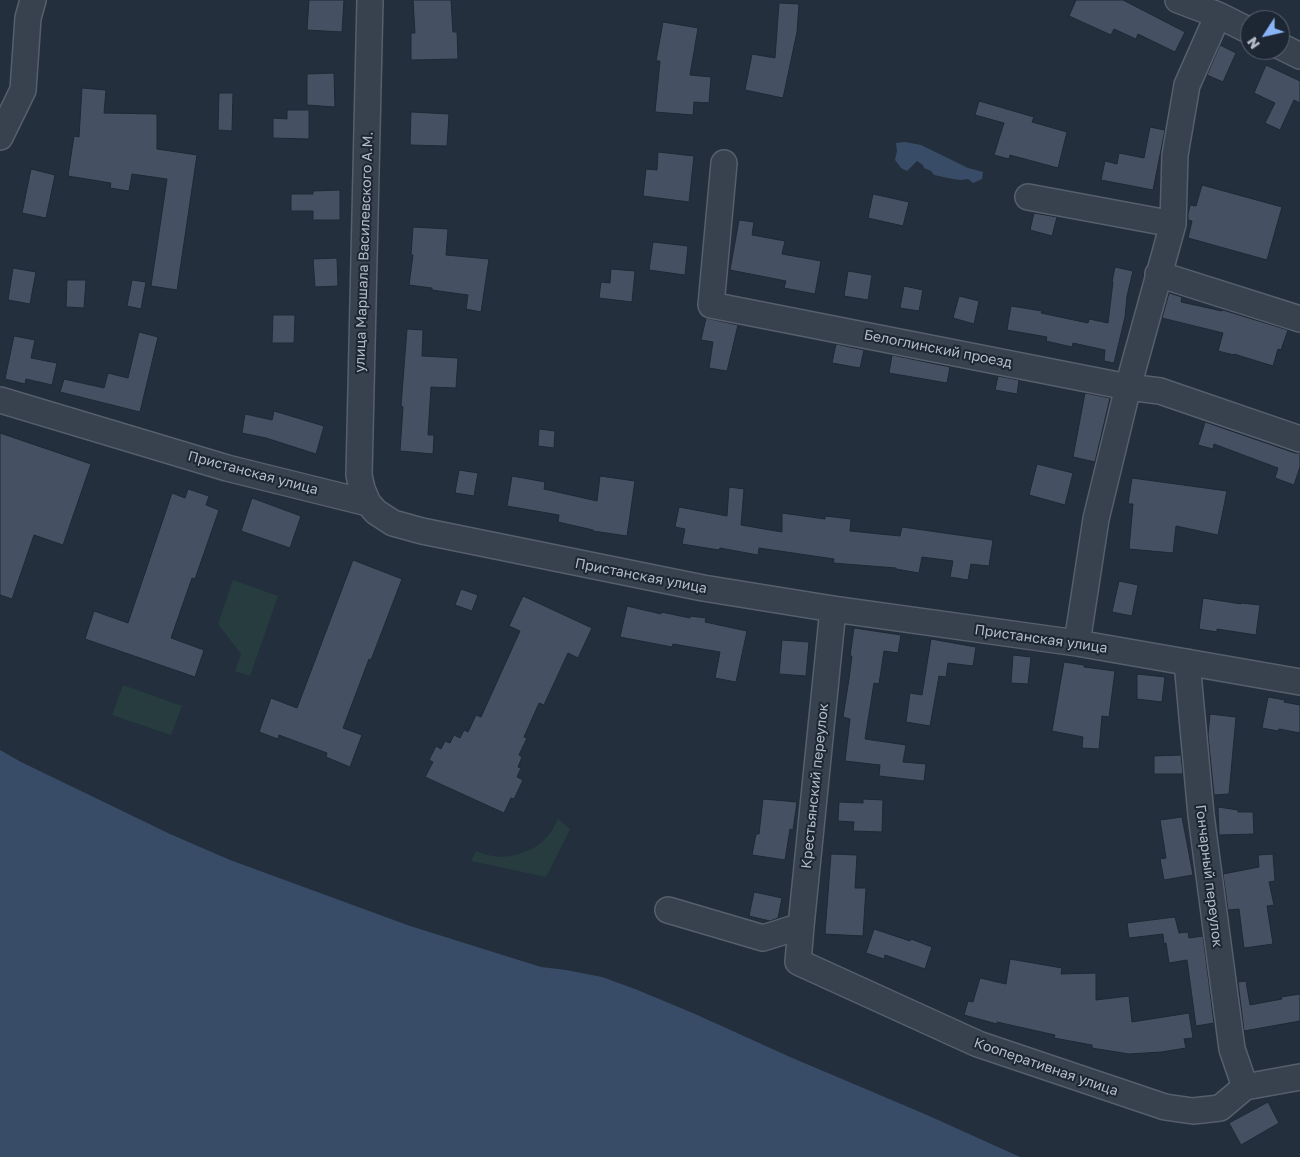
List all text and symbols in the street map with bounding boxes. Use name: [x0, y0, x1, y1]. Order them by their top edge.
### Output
north arrow: [1240, 10, 1290, 60]
text: N: [1243, 34, 1263, 53]
street label: улица Маршала Василевского А.М.: [351, 131, 377, 373]
street label: Белоглинский проезд: [862, 326, 1014, 372]
street label: Пристанская улица: [186, 448, 320, 498]
street label: Пристанская улица: [574, 555, 708, 597]
street label: Пристанская улица: [973, 621, 1109, 657]
street label: Крестьянский переулок: [798, 702, 832, 870]
street label: Гончарный переулок: [1192, 804, 1226, 948]
street label: Кооперативная улица: [972, 1034, 1120, 1100]

